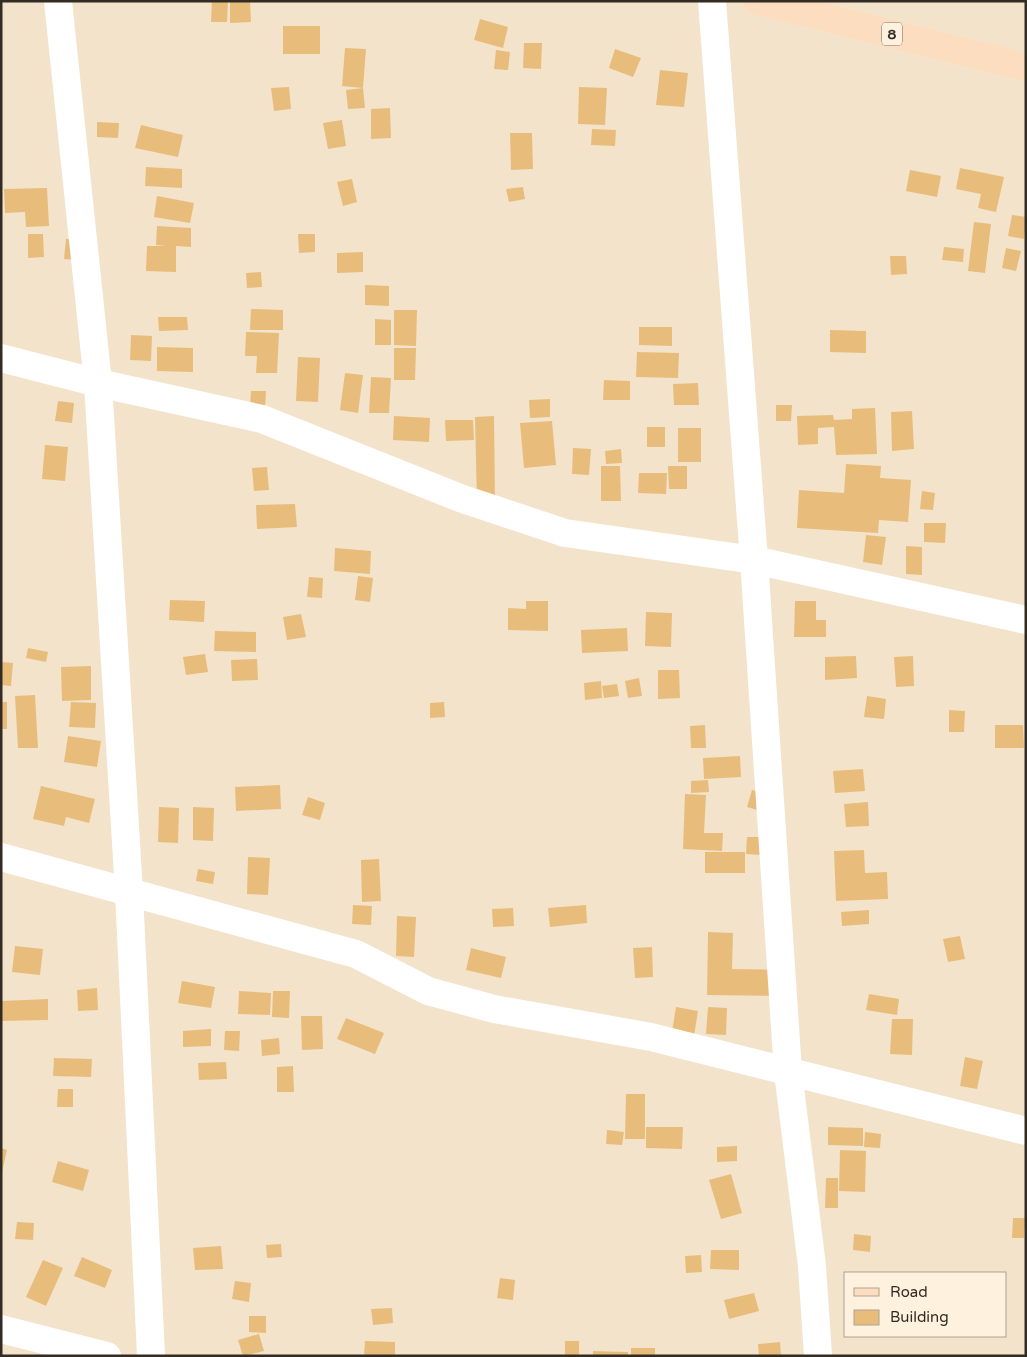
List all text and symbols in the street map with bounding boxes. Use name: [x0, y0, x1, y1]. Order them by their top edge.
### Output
road number: 8: [882, 22, 902, 46]
legend: [844, 1272, 1007, 1337]
text: Road: [890, 1283, 928, 1301]
text: Building: [890, 1308, 949, 1326]

